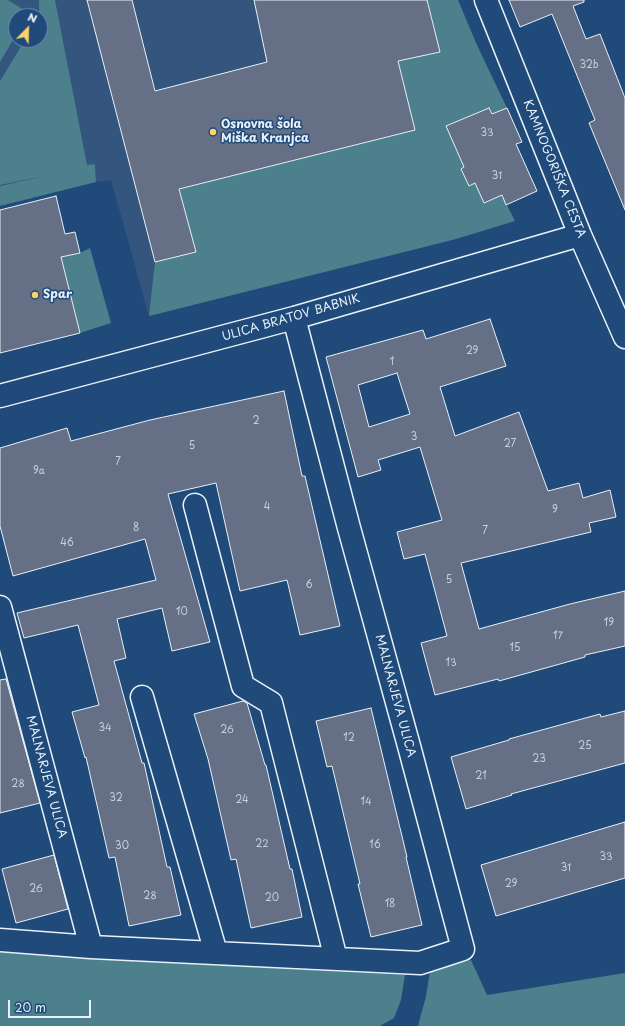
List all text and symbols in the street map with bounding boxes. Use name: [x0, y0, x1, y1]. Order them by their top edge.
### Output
north arrow: [8, 8, 48, 48]
text: N: [25, 8, 40, 27]
house number: 32b: [579, 59, 599, 71]
street label: KAMNOGORIŠKA CESTA: [520, 98, 588, 240]
place label: Osnovna šola Miška Kranjca: [221, 118, 309, 146]
marker: Osnovna šola Miška Kranjca: [208, 127, 218, 137]
house number: 33: [480, 127, 494, 139]
house number: 31: [492, 170, 502, 182]
place label: Spar: [43, 288, 72, 302]
marker: Spar: [30, 290, 40, 300]
street label: ULICA BRATOV BABNIK: [220, 291, 362, 345]
house number: 29: [466, 345, 478, 357]
house number: 1: [390, 356, 394, 368]
house number: 2: [252, 415, 260, 427]
house number: 3: [411, 431, 417, 443]
house number: 27: [504, 438, 516, 450]
house number: 5: [189, 440, 195, 452]
house number: 7: [115, 456, 121, 468]
house number: 9a: [33, 465, 45, 477]
house number: 4: [264, 501, 270, 513]
house number: 9: [552, 504, 558, 516]
house number: 8: [133, 522, 139, 534]
house number: 7: [482, 525, 488, 537]
house number: 46: [60, 537, 74, 549]
house number: 5: [446, 574, 452, 586]
house number: 6: [305, 579, 313, 591]
house number: 10: [176, 606, 188, 618]
house number: 19: [604, 617, 614, 629]
house number: 17: [553, 630, 563, 642]
street label: MALNARJEVA ULICA: [372, 633, 418, 759]
house number: 15: [510, 642, 520, 654]
house number: 13: [445, 657, 457, 669]
street label: MALNARJEVA ULICA: [23, 714, 69, 840]
house number: 34: [98, 722, 112, 734]
house number: 26: [220, 724, 234, 736]
house number: 12: [343, 732, 355, 744]
house number: 25: [578, 740, 592, 752]
house number: 23: [532, 753, 546, 765]
house number: 21: [475, 770, 487, 782]
house number: 28: [11, 778, 25, 790]
house number: 32: [109, 792, 123, 804]
house number: 24: [235, 794, 249, 806]
house number: 14: [360, 796, 372, 808]
house number: 22: [255, 838, 269, 850]
house number: 16: [369, 839, 381, 851]
house number: 30: [115, 840, 129, 852]
house number: 33: [599, 851, 613, 863]
house number: 31: [561, 862, 571, 874]
house number: 29: [505, 878, 517, 890]
house number: 26: [29, 883, 43, 895]
house number: 28: [143, 890, 157, 902]
house number: 20: [265, 892, 279, 904]
house number: 18: [385, 898, 395, 910]
scale bar: [10, 992, 93, 1018]
text: 20 m: [15, 998, 46, 1016]

